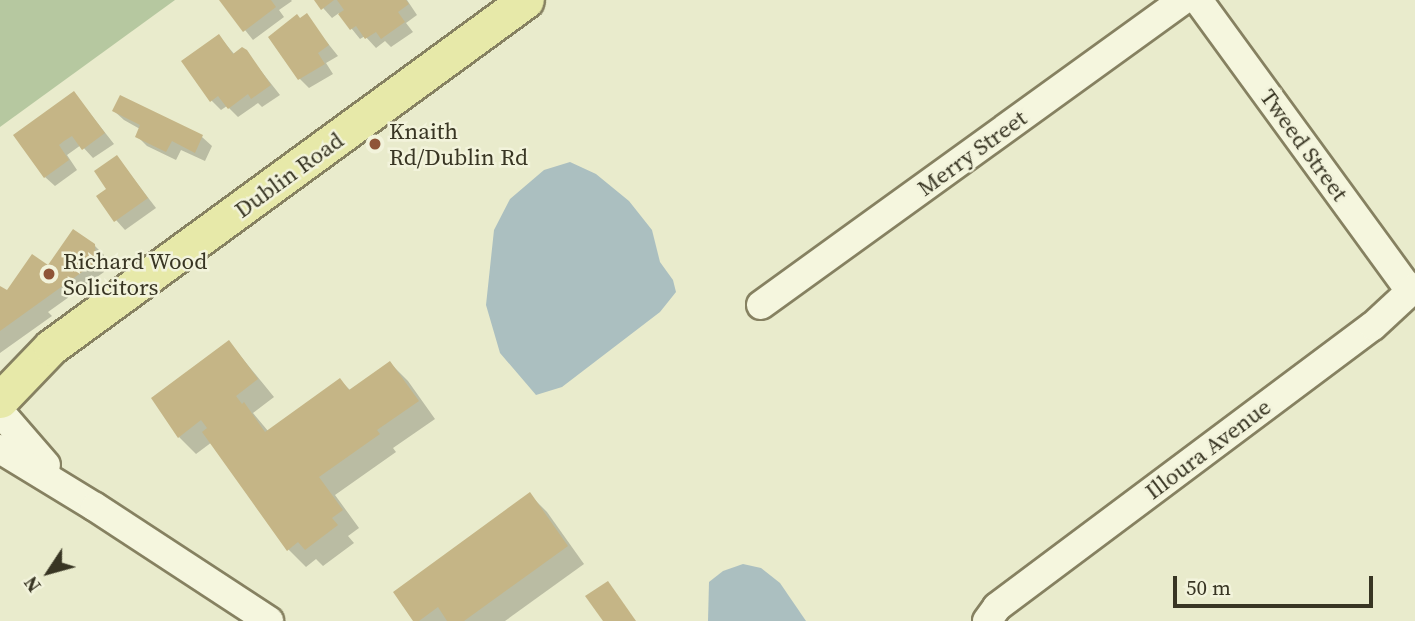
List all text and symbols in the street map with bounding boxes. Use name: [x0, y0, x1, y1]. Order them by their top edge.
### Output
street label: Tweed Street: [1254, 84, 1354, 206]
street label: Merry Street: [912, 104, 1032, 202]
place label: Knaith Rd/Dublin Rd: [389, 117, 528, 171]
street label: Dublin Road: [229, 126, 349, 224]
marker: Knaith Rd/Dublin Rd: [367, 136, 383, 152]
place label: Richard Wood Solicitors: [63, 247, 208, 301]
marker: Richard Wood Solicitors: [41, 266, 57, 282]
street label: Illoura Avenue: [1140, 393, 1276, 505]
north arrow: [14, 537, 84, 607]
scale bar: [1177, 562, 1376, 606]
text: N: [17, 571, 47, 598]
text: 50 m: [1186, 573, 1231, 602]

